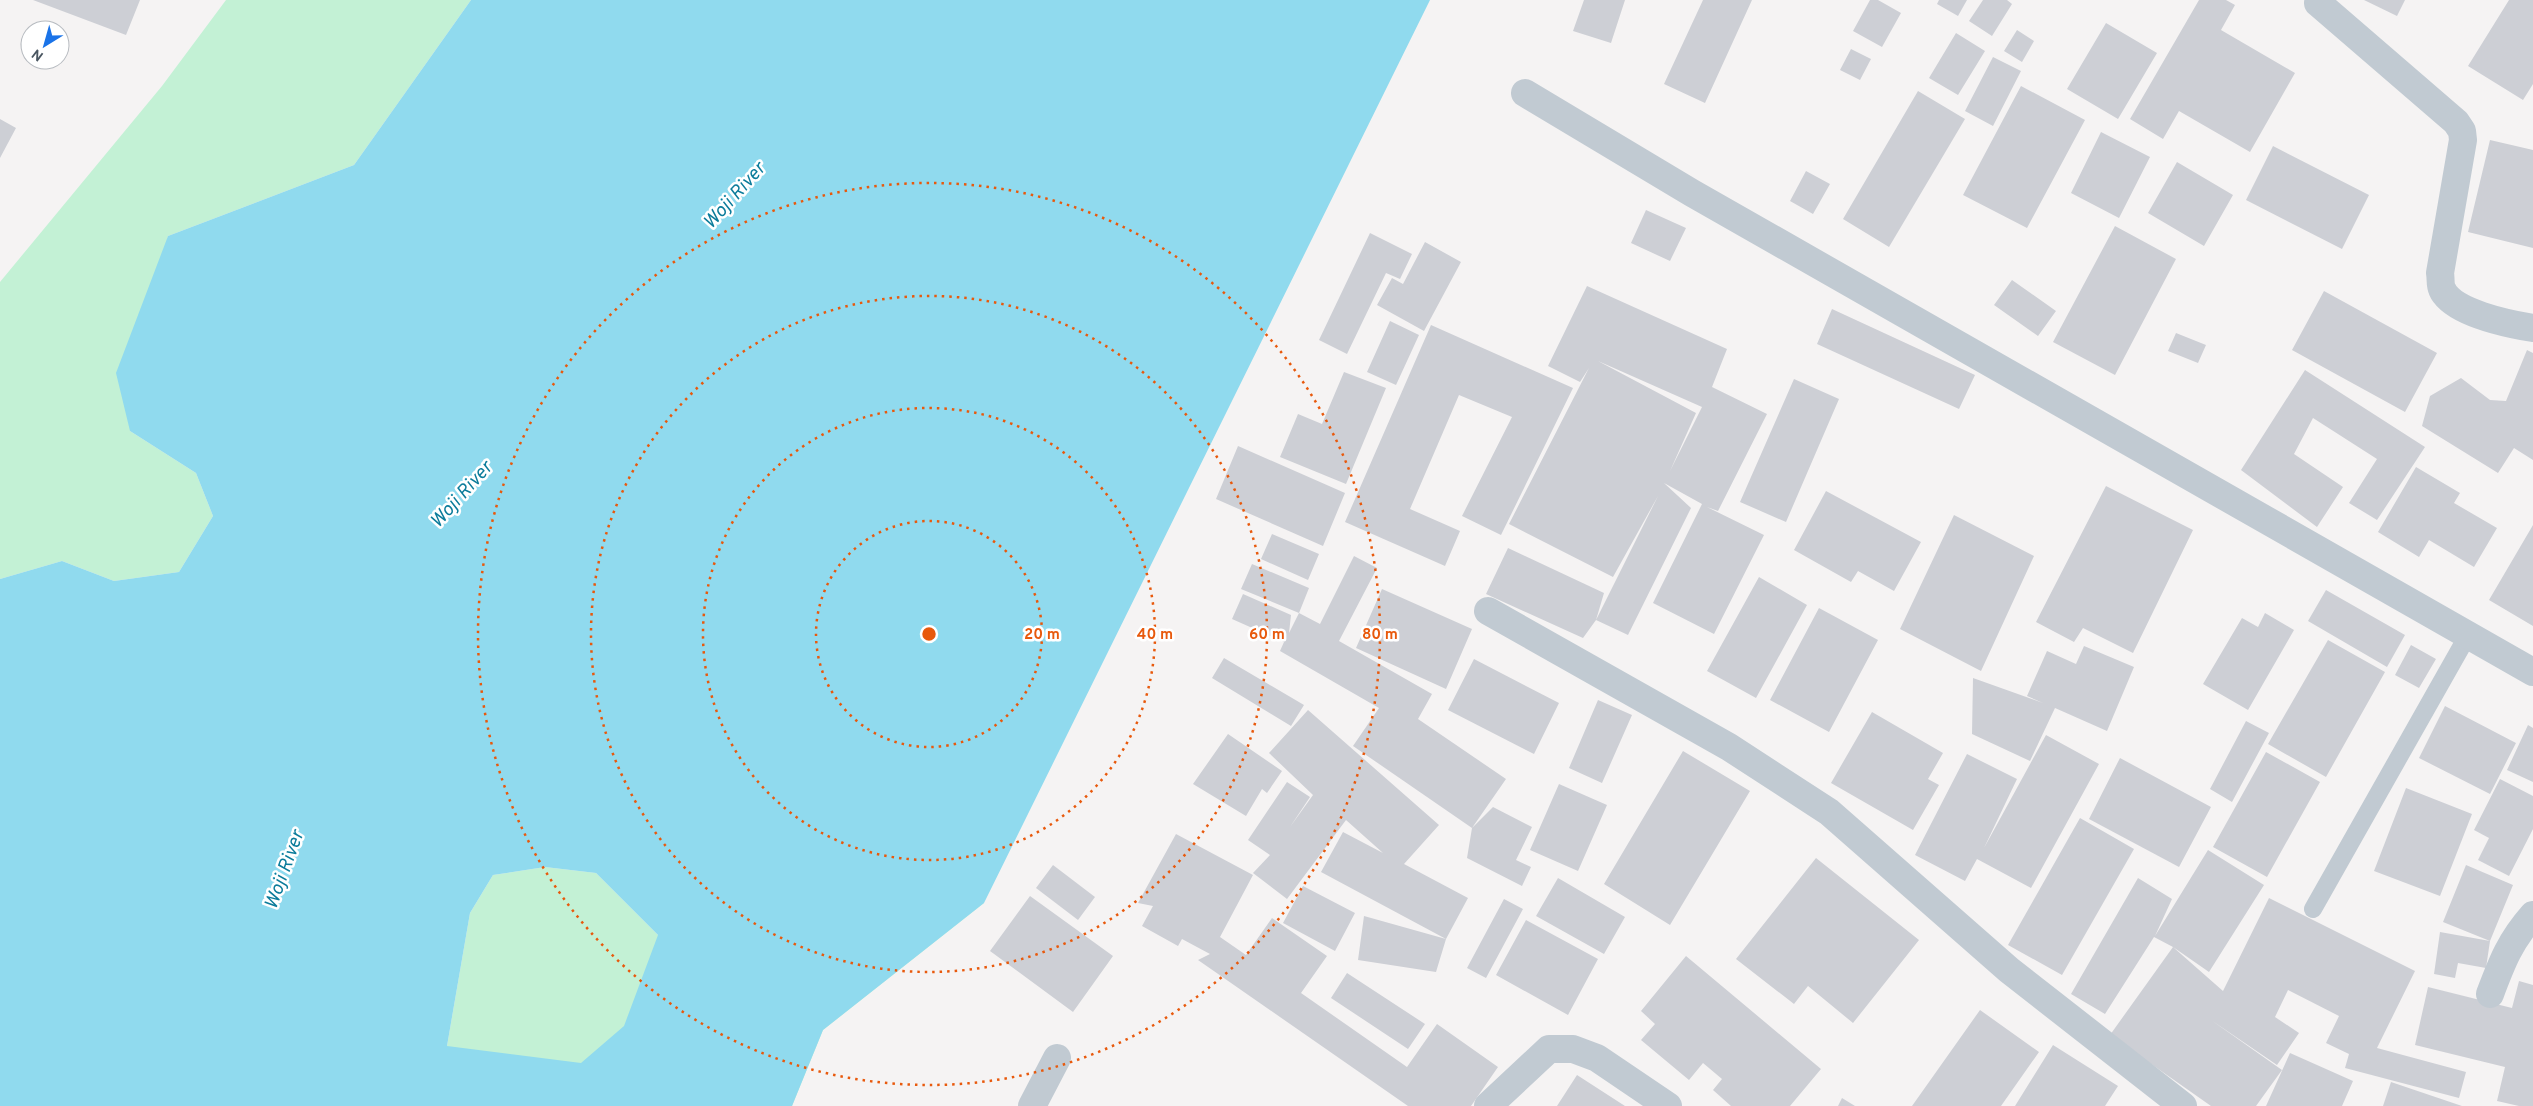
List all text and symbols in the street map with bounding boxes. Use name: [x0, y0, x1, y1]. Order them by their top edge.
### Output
north arrow: [20, 20, 70, 70]
text: N: [29, 44, 47, 64]
water label: Woji River: [699, 156, 772, 234]
water label: Woji River: [426, 455, 499, 533]
centre of rings: [920, 625, 938, 643]
text: 20 m: [1024, 626, 1060, 645]
text: 40 m: [1137, 626, 1173, 645]
text: 60 m: [1249, 626, 1285, 645]
text: 80 m: [1362, 626, 1398, 645]
water label: Woji River: [260, 826, 311, 913]

